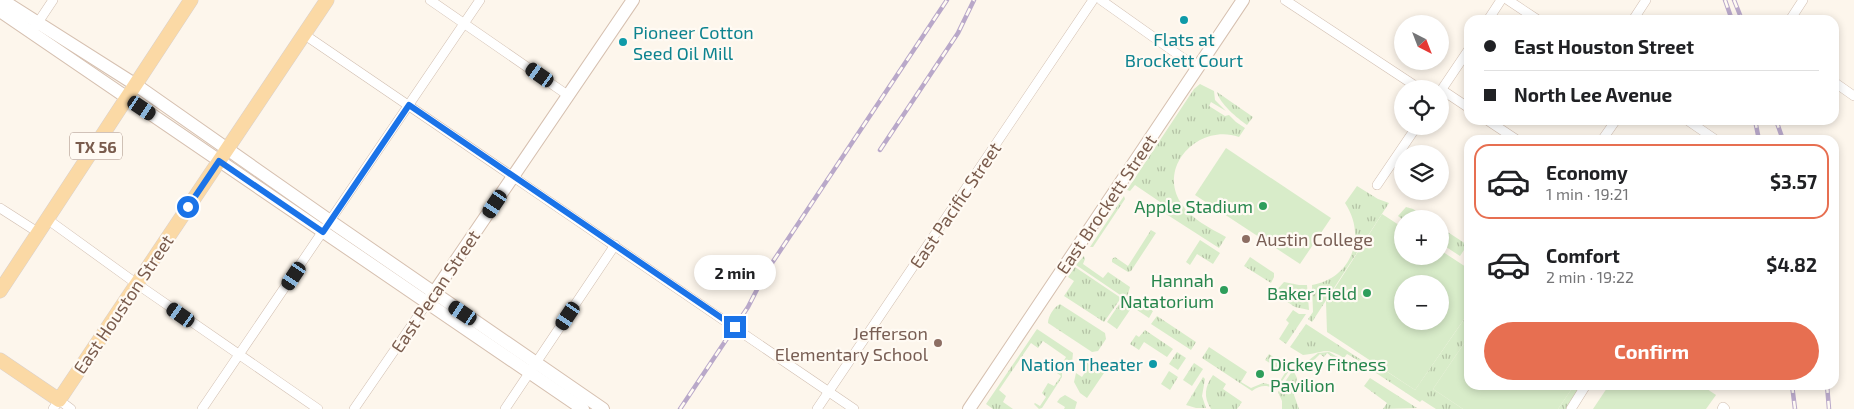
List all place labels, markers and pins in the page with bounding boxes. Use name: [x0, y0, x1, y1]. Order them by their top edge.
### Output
marker: Flats at Brockett Court: [1178, 14, 1190, 26]
place label: Pioneer Cotton Seed Oil Mill: [633, 21, 754, 64]
place label: Flats at Brockett Court: [1125, 28, 1243, 71]
marker: Pioneer Cotton Seed Oil Mill: [617, 36, 629, 48]
place label: Apple Stadium: [1134, 195, 1253, 217]
marker: Apple Stadium: [1257, 200, 1269, 212]
place label: Austin College: [1256, 228, 1373, 250]
marker: Austin College: [1240, 233, 1252, 245]
place label: Hannah Natatorium: [1120, 269, 1214, 312]
place label: Baker Field: [1267, 282, 1357, 304]
marker: Hannah Natatorium: [1218, 284, 1230, 296]
marker: Baker Field: [1361, 287, 1373, 299]
place label: Jefferson Elementary School: [775, 322, 929, 365]
marker: Jefferson Elementary School: [932, 337, 944, 349]
place label: Nation Theater: [1021, 353, 1143, 375]
place label: Dickey Fitness Pavilion: [1270, 353, 1386, 396]
marker: Nation Theater: [1147, 358, 1159, 370]
marker: Dickey Fitness Pavilion: [1254, 368, 1266, 380]

